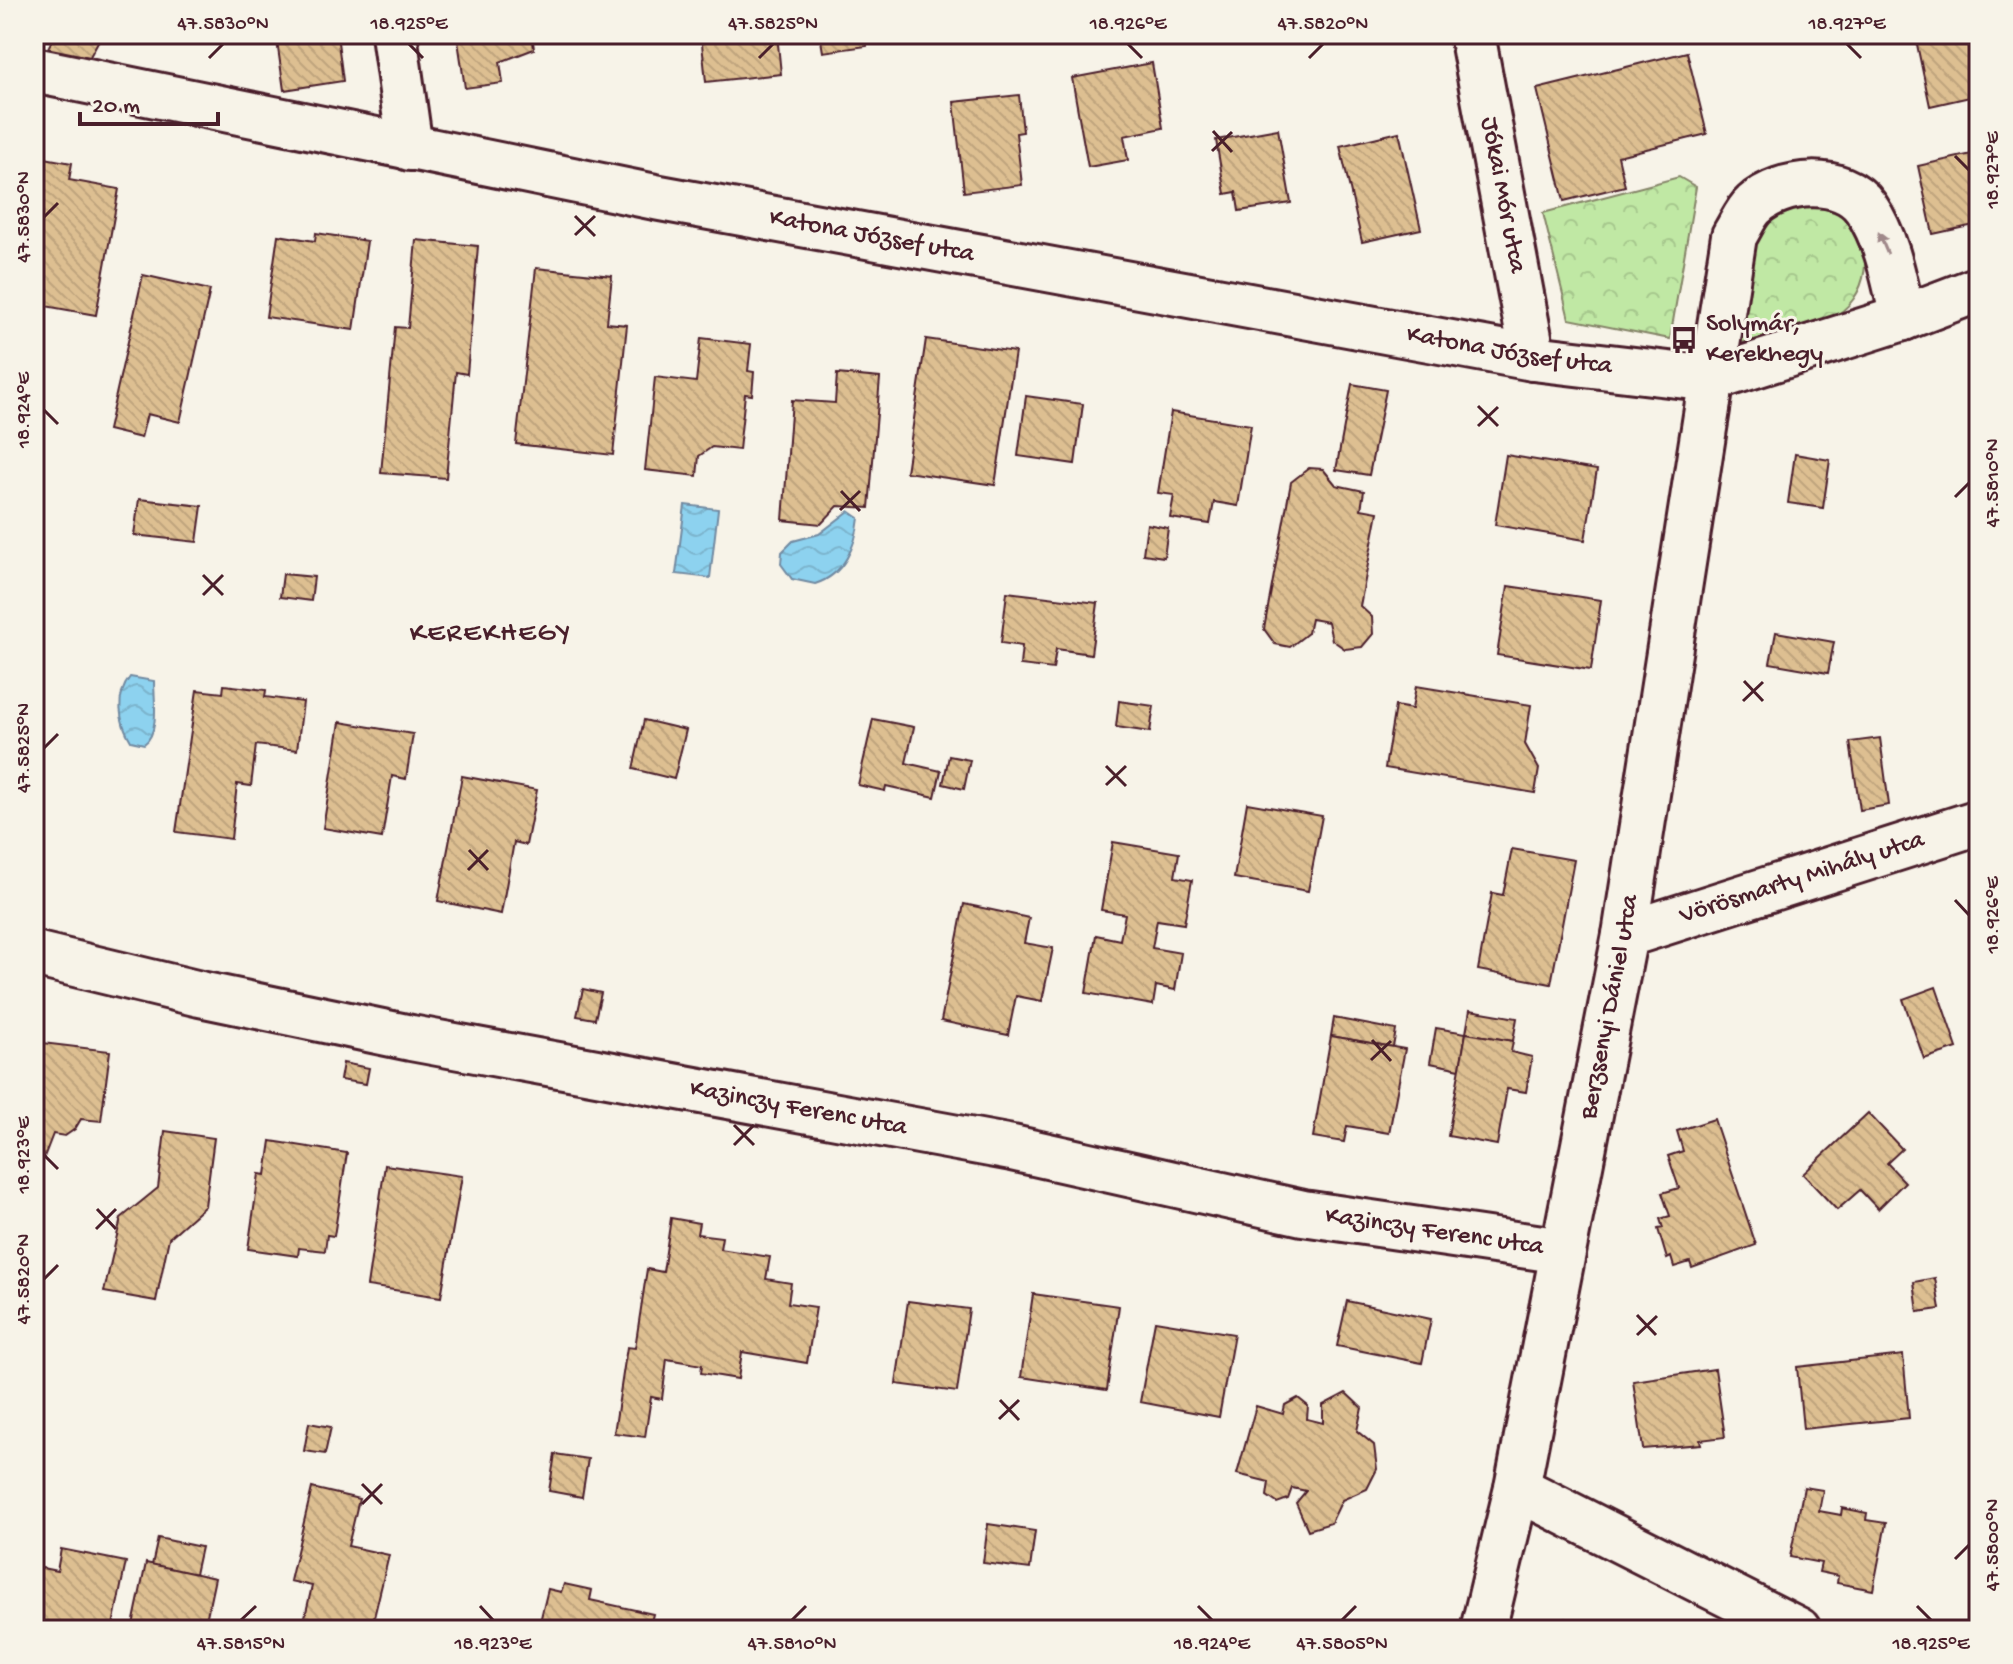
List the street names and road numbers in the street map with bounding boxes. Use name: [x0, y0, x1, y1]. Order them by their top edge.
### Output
street label: Jókai Mór utca: [1472, 115, 1532, 277]
street label: Katona József utca: [767, 203, 978, 271]
street label: Katona József utca: [1404, 320, 1615, 383]
street label: Vörösmarty Mihály utca: [1675, 824, 1930, 932]
street label: Berzsenyi Dániel utca: [1574, 891, 1647, 1123]
street label: Kazinczy Ferenc utca: [687, 1074, 911, 1144]
street label: Kazinczy Ferenc utca: [1323, 1201, 1547, 1264]

